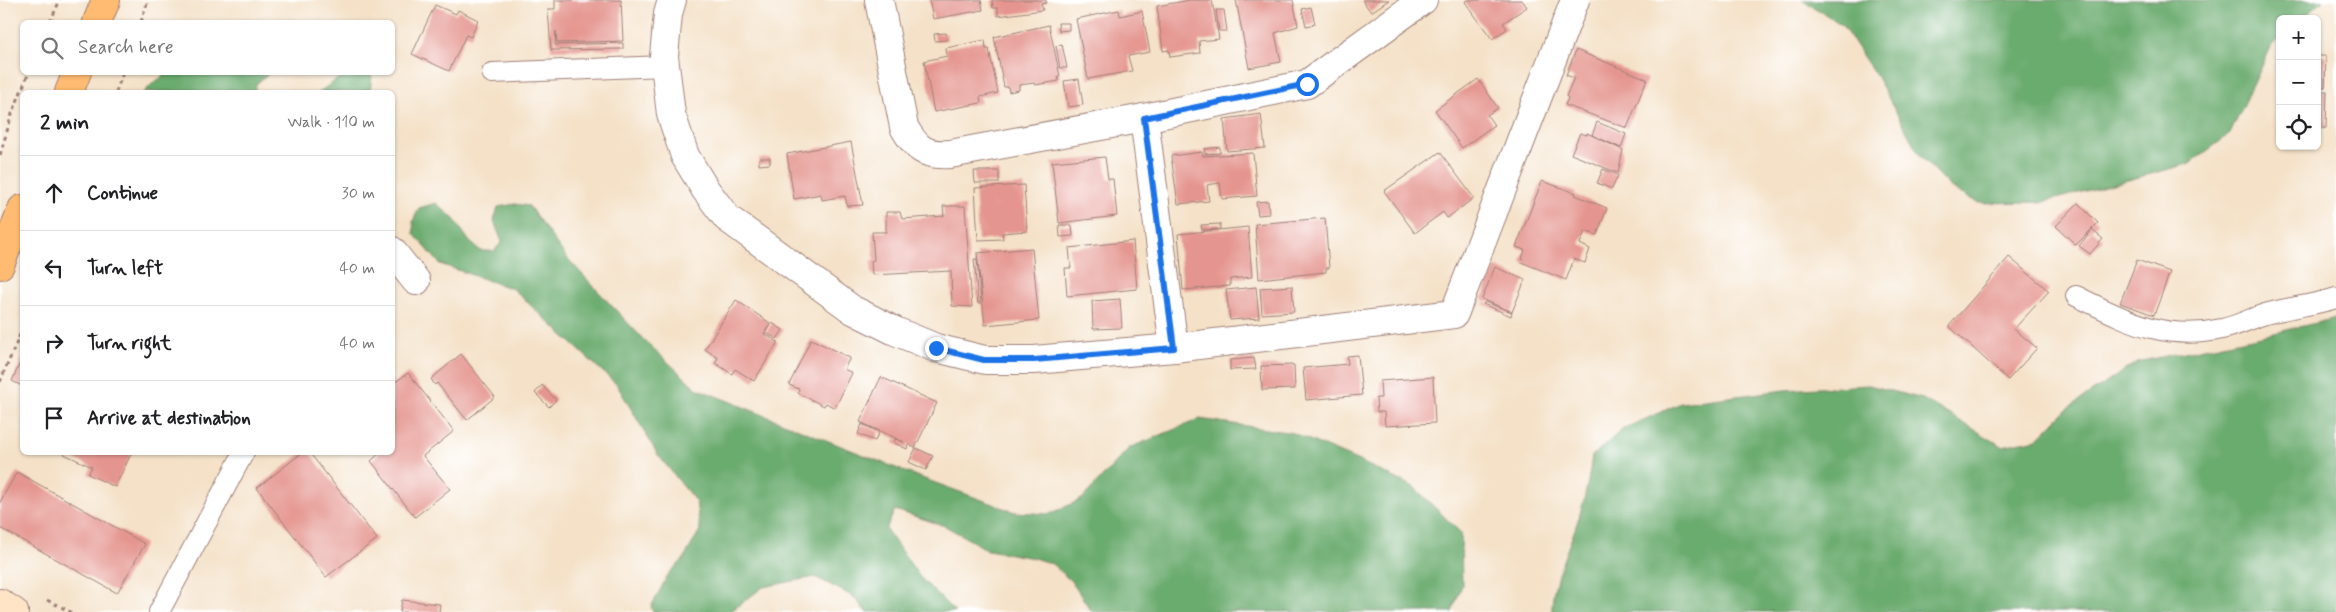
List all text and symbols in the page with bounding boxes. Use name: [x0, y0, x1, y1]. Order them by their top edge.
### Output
map controls: [2276, 15, 2321, 150]
button: +: [2276, 15, 2321, 60]
search box: [20, 20, 395, 75]
icon: search: [38, 34, 66, 62]
text: Search here: [78, 35, 174, 60]
button: −: [2276, 60, 2321, 105]
route start: [1296, 73, 1319, 96]
button: locate: [2276, 105, 2321, 150]
text: 2 min: [40, 109, 89, 137]
text: Walk · 110 m: [287, 112, 375, 133]
icon: ahead: [40, 179, 68, 207]
text: Continue: [87, 181, 158, 206]
text: 30 m: [342, 183, 375, 204]
icon: left: [40, 254, 68, 282]
text: Turn left: [87, 256, 163, 281]
text: 40 m: [339, 258, 375, 279]
icon: right: [40, 329, 68, 357]
text: Turn right: [87, 331, 171, 356]
text: 40 m: [339, 333, 375, 354]
route end: [925, 337, 948, 360]
icon: arrive: [40, 404, 68, 432]
text: Arrive at destination: [87, 406, 251, 431]

